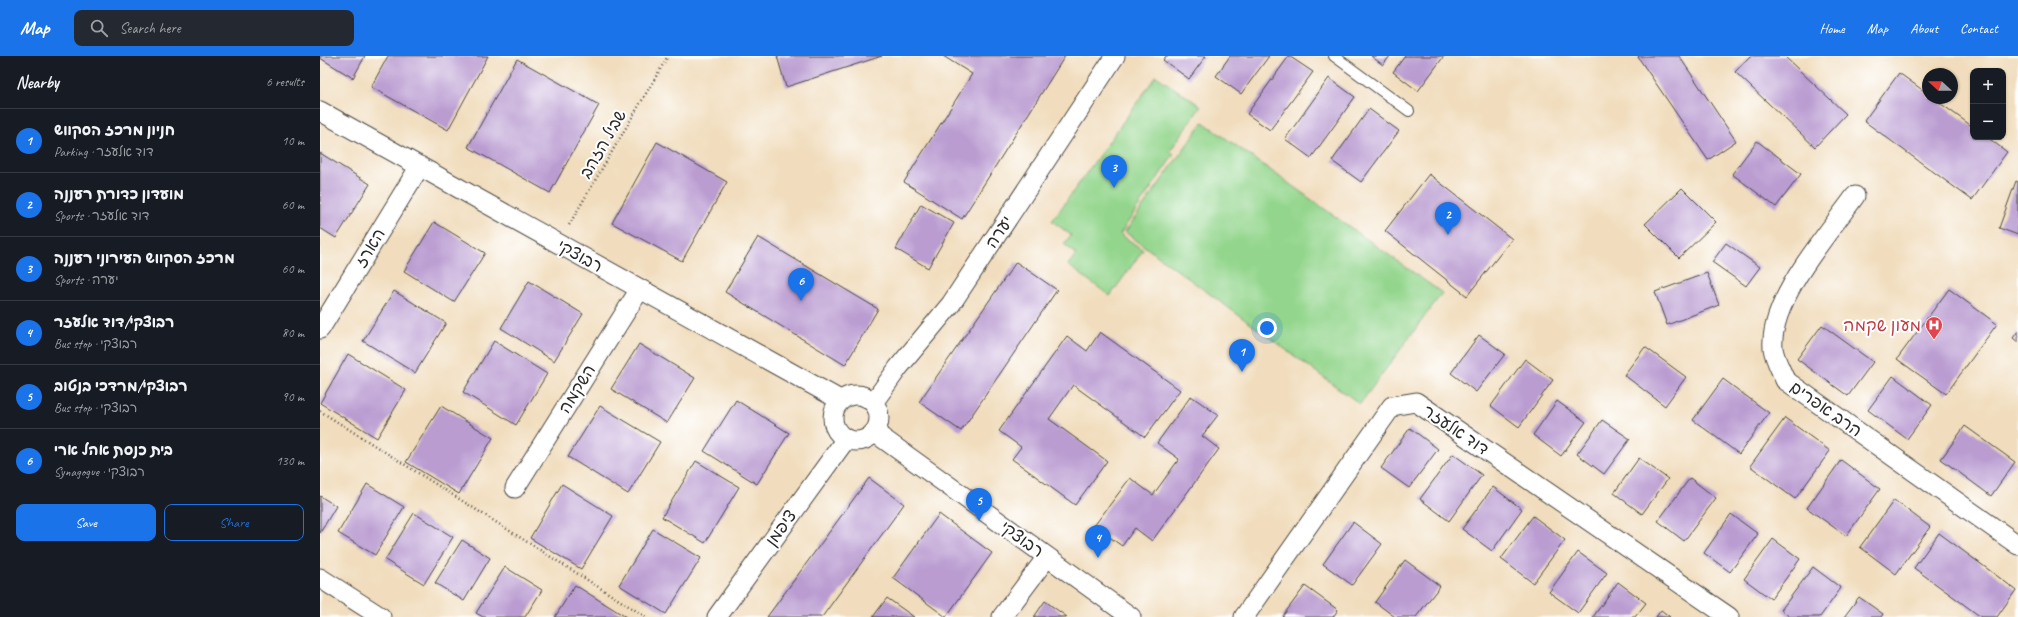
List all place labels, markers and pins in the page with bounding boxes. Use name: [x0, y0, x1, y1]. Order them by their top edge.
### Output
pin: 3: [1101, 155, 1127, 188]
pin: 2: [1435, 202, 1461, 235]
pin: 6: [788, 268, 814, 301]
place label: מעון שקמה: [1843, 315, 1921, 336]
hospital icon: מעון שקמה: [1924, 315, 1944, 340]
pin: 1: [1229, 339, 1255, 372]
pin: 5: [966, 488, 992, 521]
pin: 4: [1085, 525, 1111, 558]

